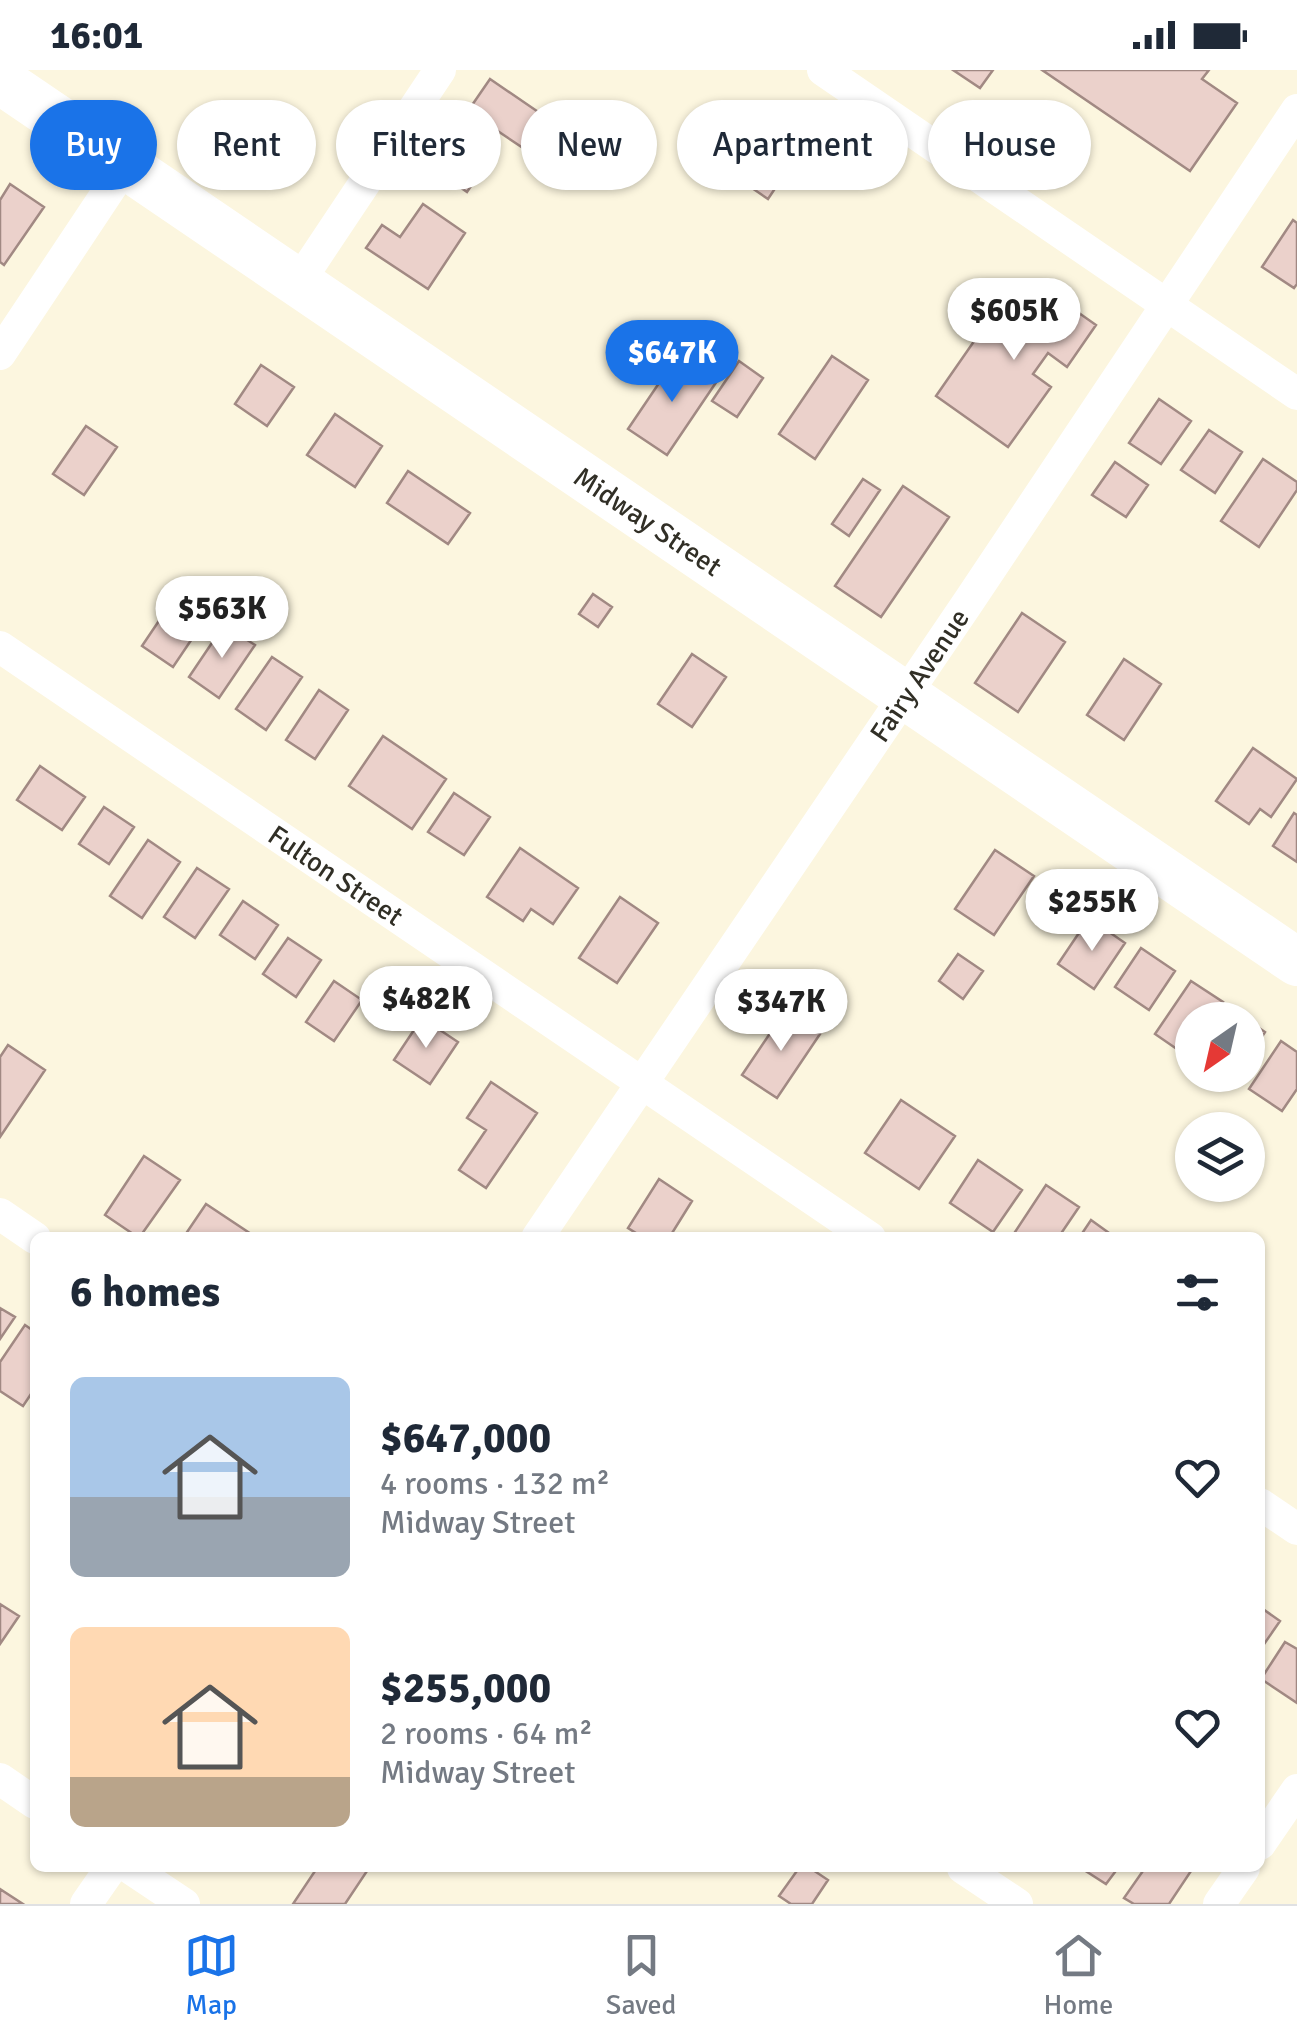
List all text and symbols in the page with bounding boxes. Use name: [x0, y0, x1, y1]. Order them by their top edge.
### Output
text: 16:01: [50, 12, 143, 59]
chip: Buy: [30, 100, 157, 190]
chip: Rent: [177, 100, 316, 190]
chip: Filters: [336, 100, 501, 190]
chip: New: [521, 100, 657, 190]
chip: Apartment: [677, 100, 908, 190]
chip: House: [928, 100, 1091, 190]
pin: $605K: [944, 278, 1084, 363]
text: $605K: [970, 291, 1058, 330]
pin: $647K: [602, 320, 742, 405]
text: $647K: [628, 333, 716, 372]
street label: Midway Street: [567, 460, 728, 584]
pin: $563K: [152, 576, 292, 661]
text: $563K: [178, 589, 266, 628]
street label: Fairy Avenue: [863, 602, 977, 749]
street label: Fulton Street: [262, 818, 410, 933]
pin: $255K: [1022, 869, 1162, 954]
text: $255K: [1048, 882, 1136, 921]
pin: $482K: [356, 966, 496, 1051]
pin: $347K: [711, 969, 851, 1054]
text: $482K: [382, 979, 470, 1018]
text: $347K: [737, 982, 825, 1021]
north arrow: [1175, 1002, 1265, 1092]
map controls: [1175, 1002, 1265, 1202]
button: layers: [1175, 1112, 1265, 1202]
icon: filters: [1170, 1265, 1225, 1320]
text: 6 homes: [70, 1267, 220, 1318]
text: $647,000: [380, 1413, 551, 1464]
icon: home: [150, 1417, 270, 1537]
icon: heart: [1170, 1450, 1225, 1505]
text: 4 rooms · 132 m²: [380, 1464, 610, 1503]
text: Midway Street: [380, 1503, 575, 1542]
text: $255,000: [380, 1663, 551, 1714]
icon: home: [150, 1667, 270, 1787]
icon: heart: [1170, 1700, 1225, 1755]
text: 2 rooms · 64 m²: [380, 1714, 593, 1753]
text: Midway Street: [380, 1753, 575, 1792]
tab: Map: [184, 1928, 239, 2022]
tab: Saved: [606, 1928, 676, 2022]
tab: Home: [1044, 1928, 1113, 2022]

